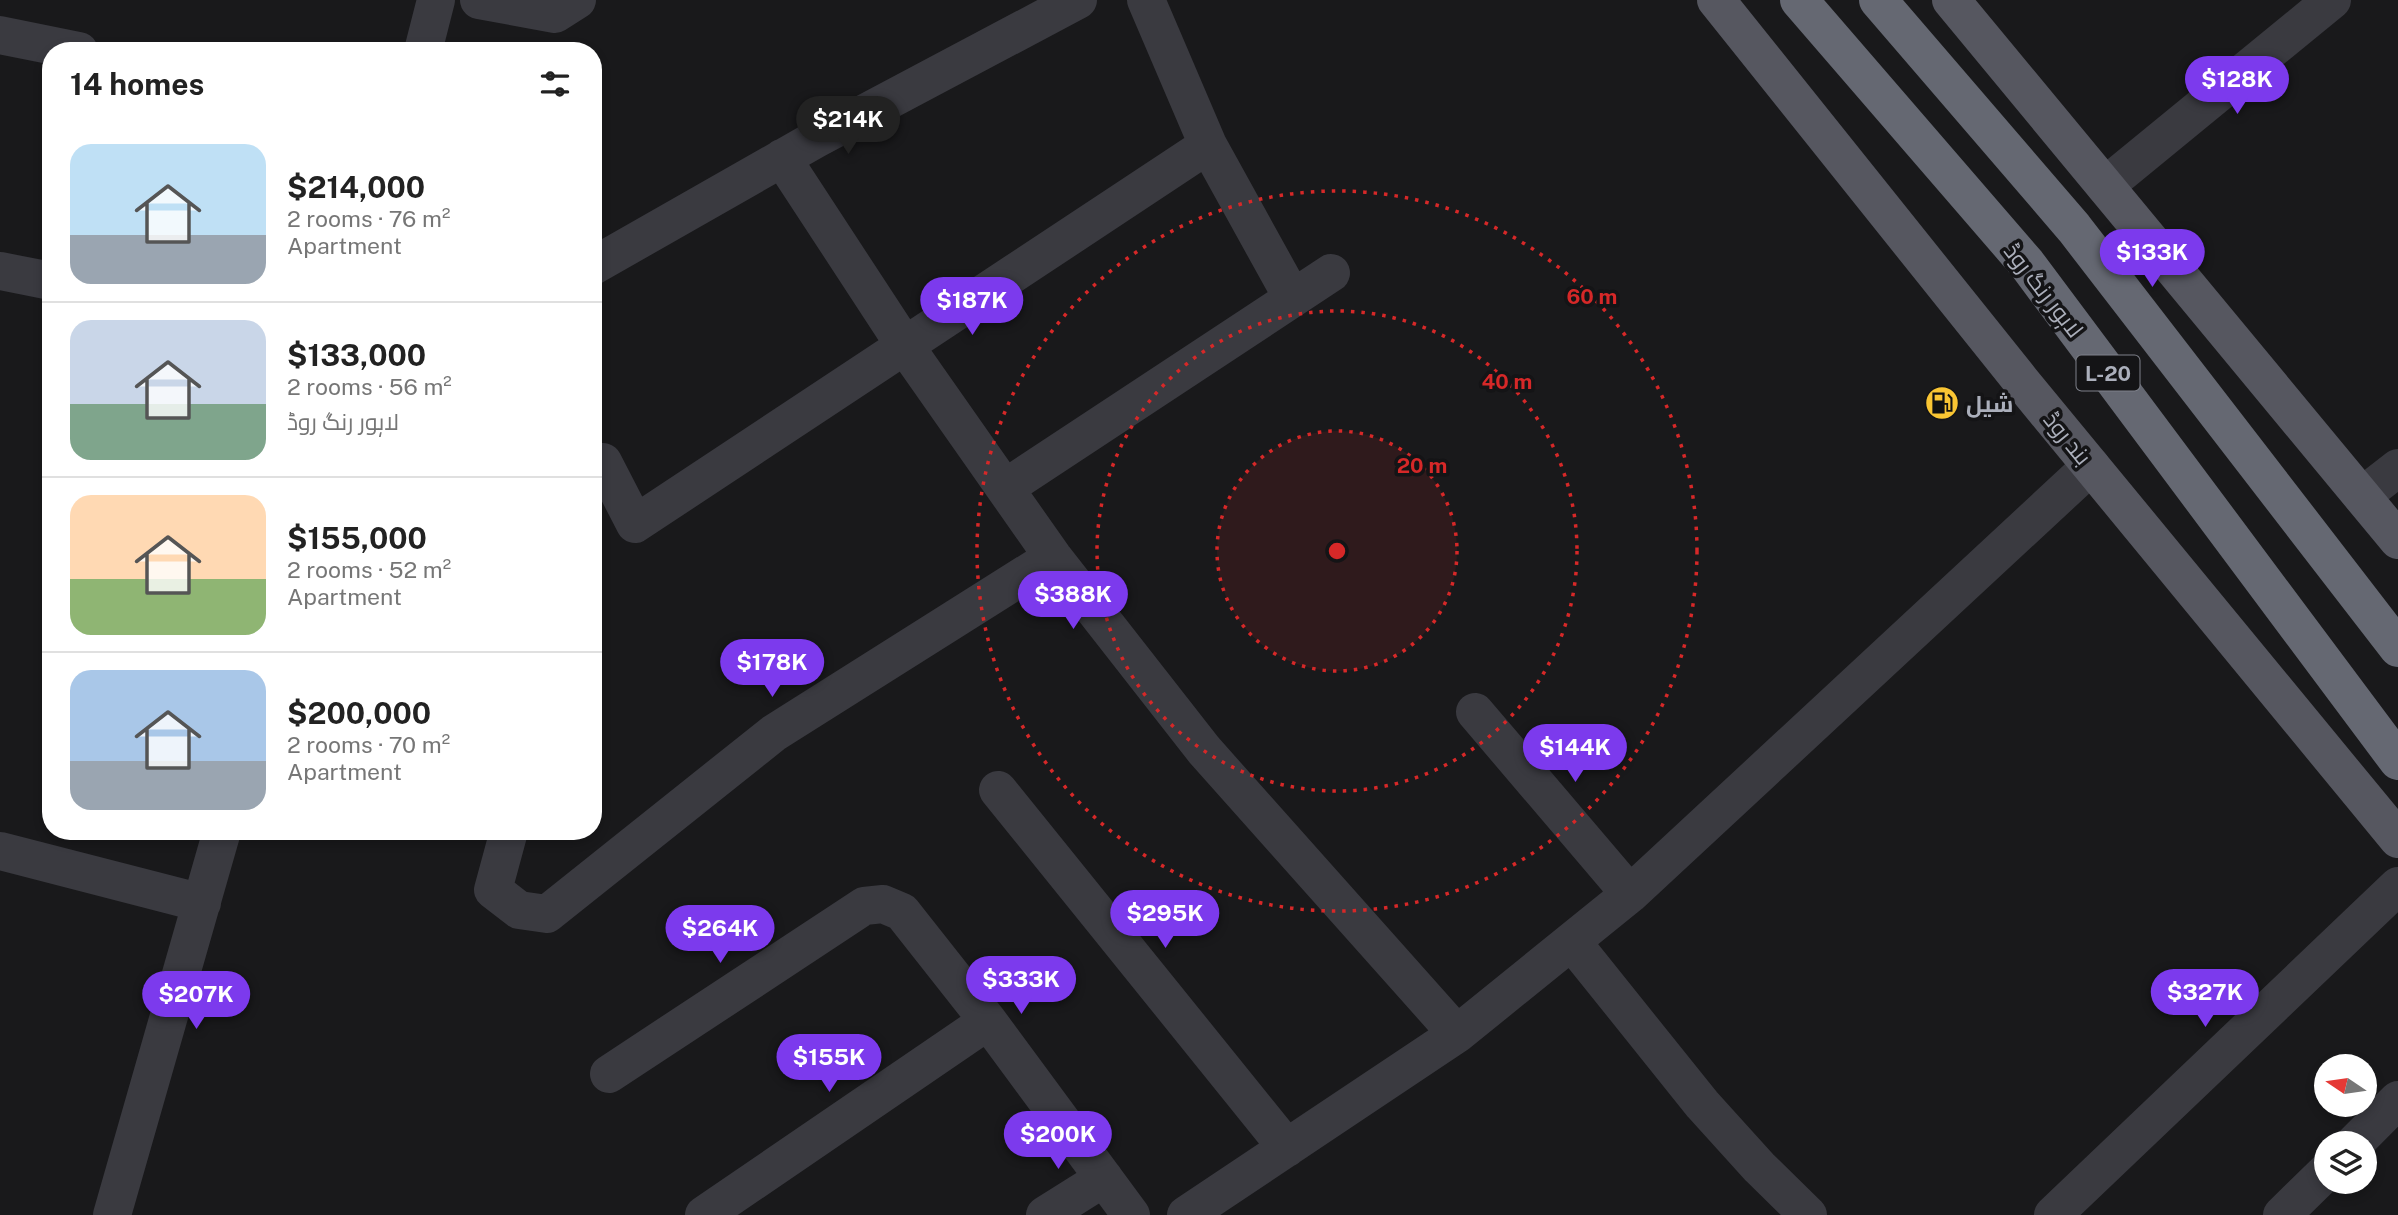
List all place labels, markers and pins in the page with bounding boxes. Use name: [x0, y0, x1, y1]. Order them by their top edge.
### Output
pin: $128K: [2188, 57, 2286, 116]
pin: $214K: [799, 96, 897, 156]
pin: $133K: [2103, 230, 2201, 289]
pin: $187K: [923, 278, 1021, 337]
fuel station icon: شیل: [1923, 384, 1961, 422]
place label: شیل: [1966, 390, 2013, 418]
centre of rings: [1325, 539, 1349, 563]
pin: $388K: [1024, 572, 1122, 631]
pin: $178K: [723, 640, 821, 699]
pin: $144K: [1526, 724, 1624, 784]
pin: $295K: [1116, 890, 1214, 950]
pin: $264K: [671, 906, 769, 965]
pin: $333K: [972, 956, 1070, 1016]
pin: $327K: [2156, 970, 2254, 1029]
pin: $207K: [147, 972, 245, 1031]
pin: $155K: [780, 1034, 878, 1094]
pin: $200K: [1009, 1112, 1107, 1171]

